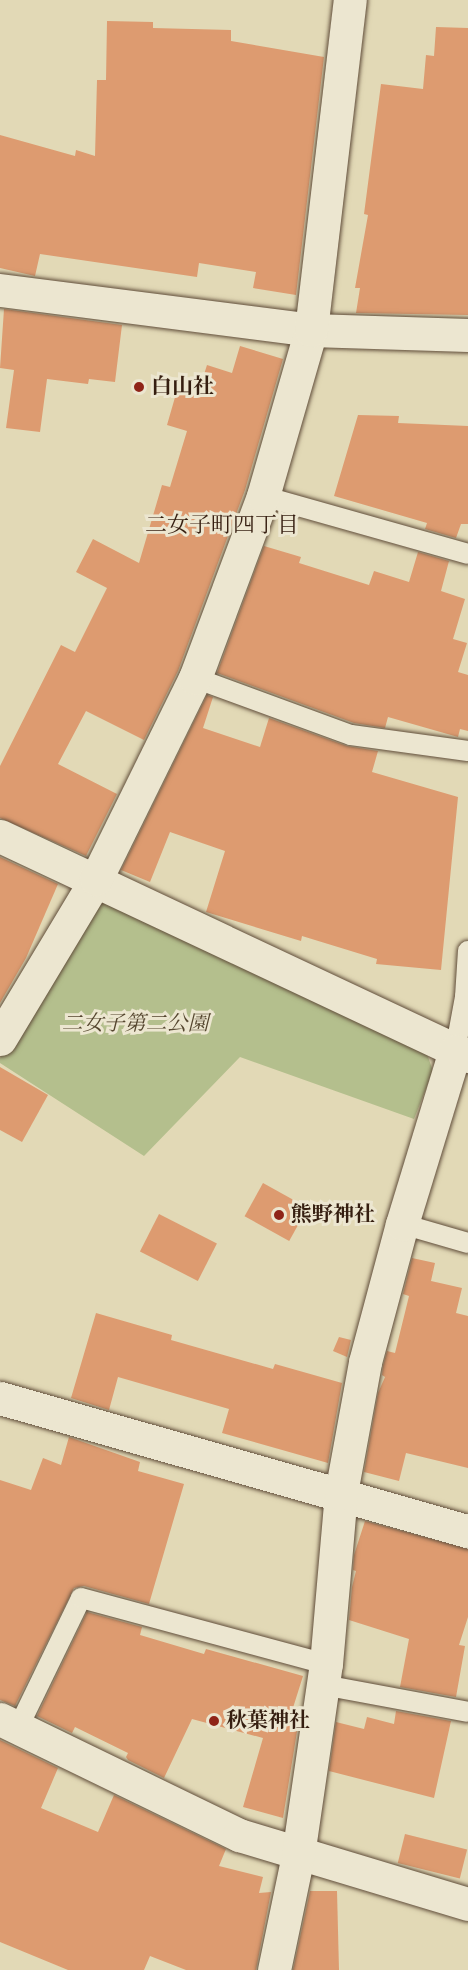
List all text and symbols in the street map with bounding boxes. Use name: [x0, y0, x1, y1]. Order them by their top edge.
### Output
place label: 白山社: [151, 374, 214, 400]
marker: 白山社: [132, 380, 146, 394]
district label: 二女子町四丁目: [145, 513, 299, 539]
park label: 二女子第二公園: [62, 1011, 208, 1037]
place label: 熊野神社: [291, 1202, 375, 1228]
marker: 熊野神社: [272, 1208, 286, 1222]
place label: 秋葉神社: [226, 1708, 310, 1734]
marker: 秋葉神社: [207, 1714, 221, 1728]

